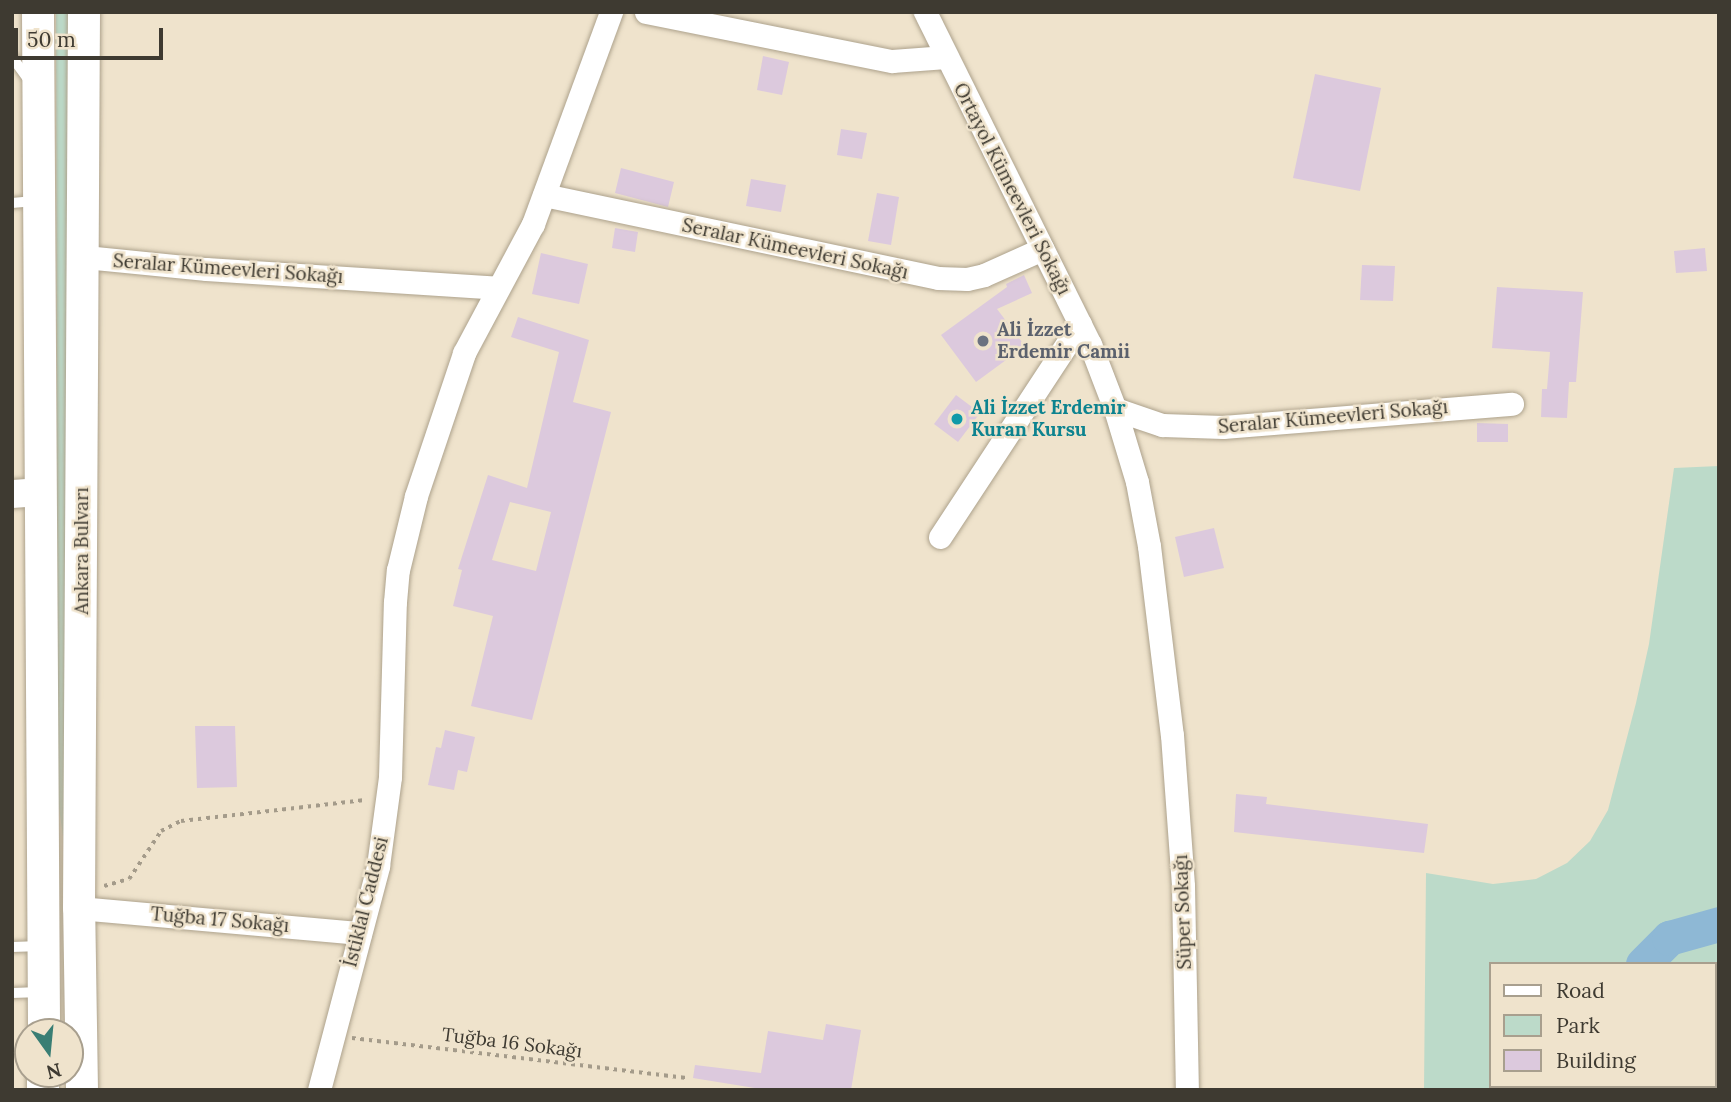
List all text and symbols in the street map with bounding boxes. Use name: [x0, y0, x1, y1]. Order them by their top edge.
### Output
scale bar: [18, 14, 166, 58]
text: 50 m: [27, 26, 76, 53]
street label: Ortayol Kümeevleri Sokağı: [949, 79, 1075, 299]
street label: Seralar Kümeevleri Sokağı: [680, 214, 910, 284]
street label: Seralar Kümeevleri Sokağı: [112, 250, 344, 288]
place label: Ali İzzet Erdemir Camii: [997, 319, 1130, 363]
marker: Ali İzzet Erdemir Camii: [975, 333, 991, 349]
street label: Seralar Kümeevleri Sokağı: [1217, 396, 1449, 438]
place label: Ali İzzet Erdemir Kuran Kursu: [971, 397, 1126, 441]
marker: Ali İzzet Erdemir Kuran Kursu: [949, 411, 965, 427]
street label: Ankara Bulvarı: [71, 487, 93, 615]
street label: İstiklal Caddesi: [339, 835, 393, 969]
street label: Süper Sokağı: [1170, 854, 1196, 970]
street label: Tuğba 17 Sokağı: [150, 903, 290, 937]
legend: [1490, 962, 1717, 1088]
text: Road: [1556, 977, 1605, 1004]
text: Park: [1556, 1012, 1600, 1039]
north arrow: [14, 1018, 84, 1088]
street label: Tuğba 16 Sokağı: [441, 1023, 583, 1063]
text: Building: [1556, 1047, 1636, 1074]
text: N: [44, 1058, 64, 1085]

